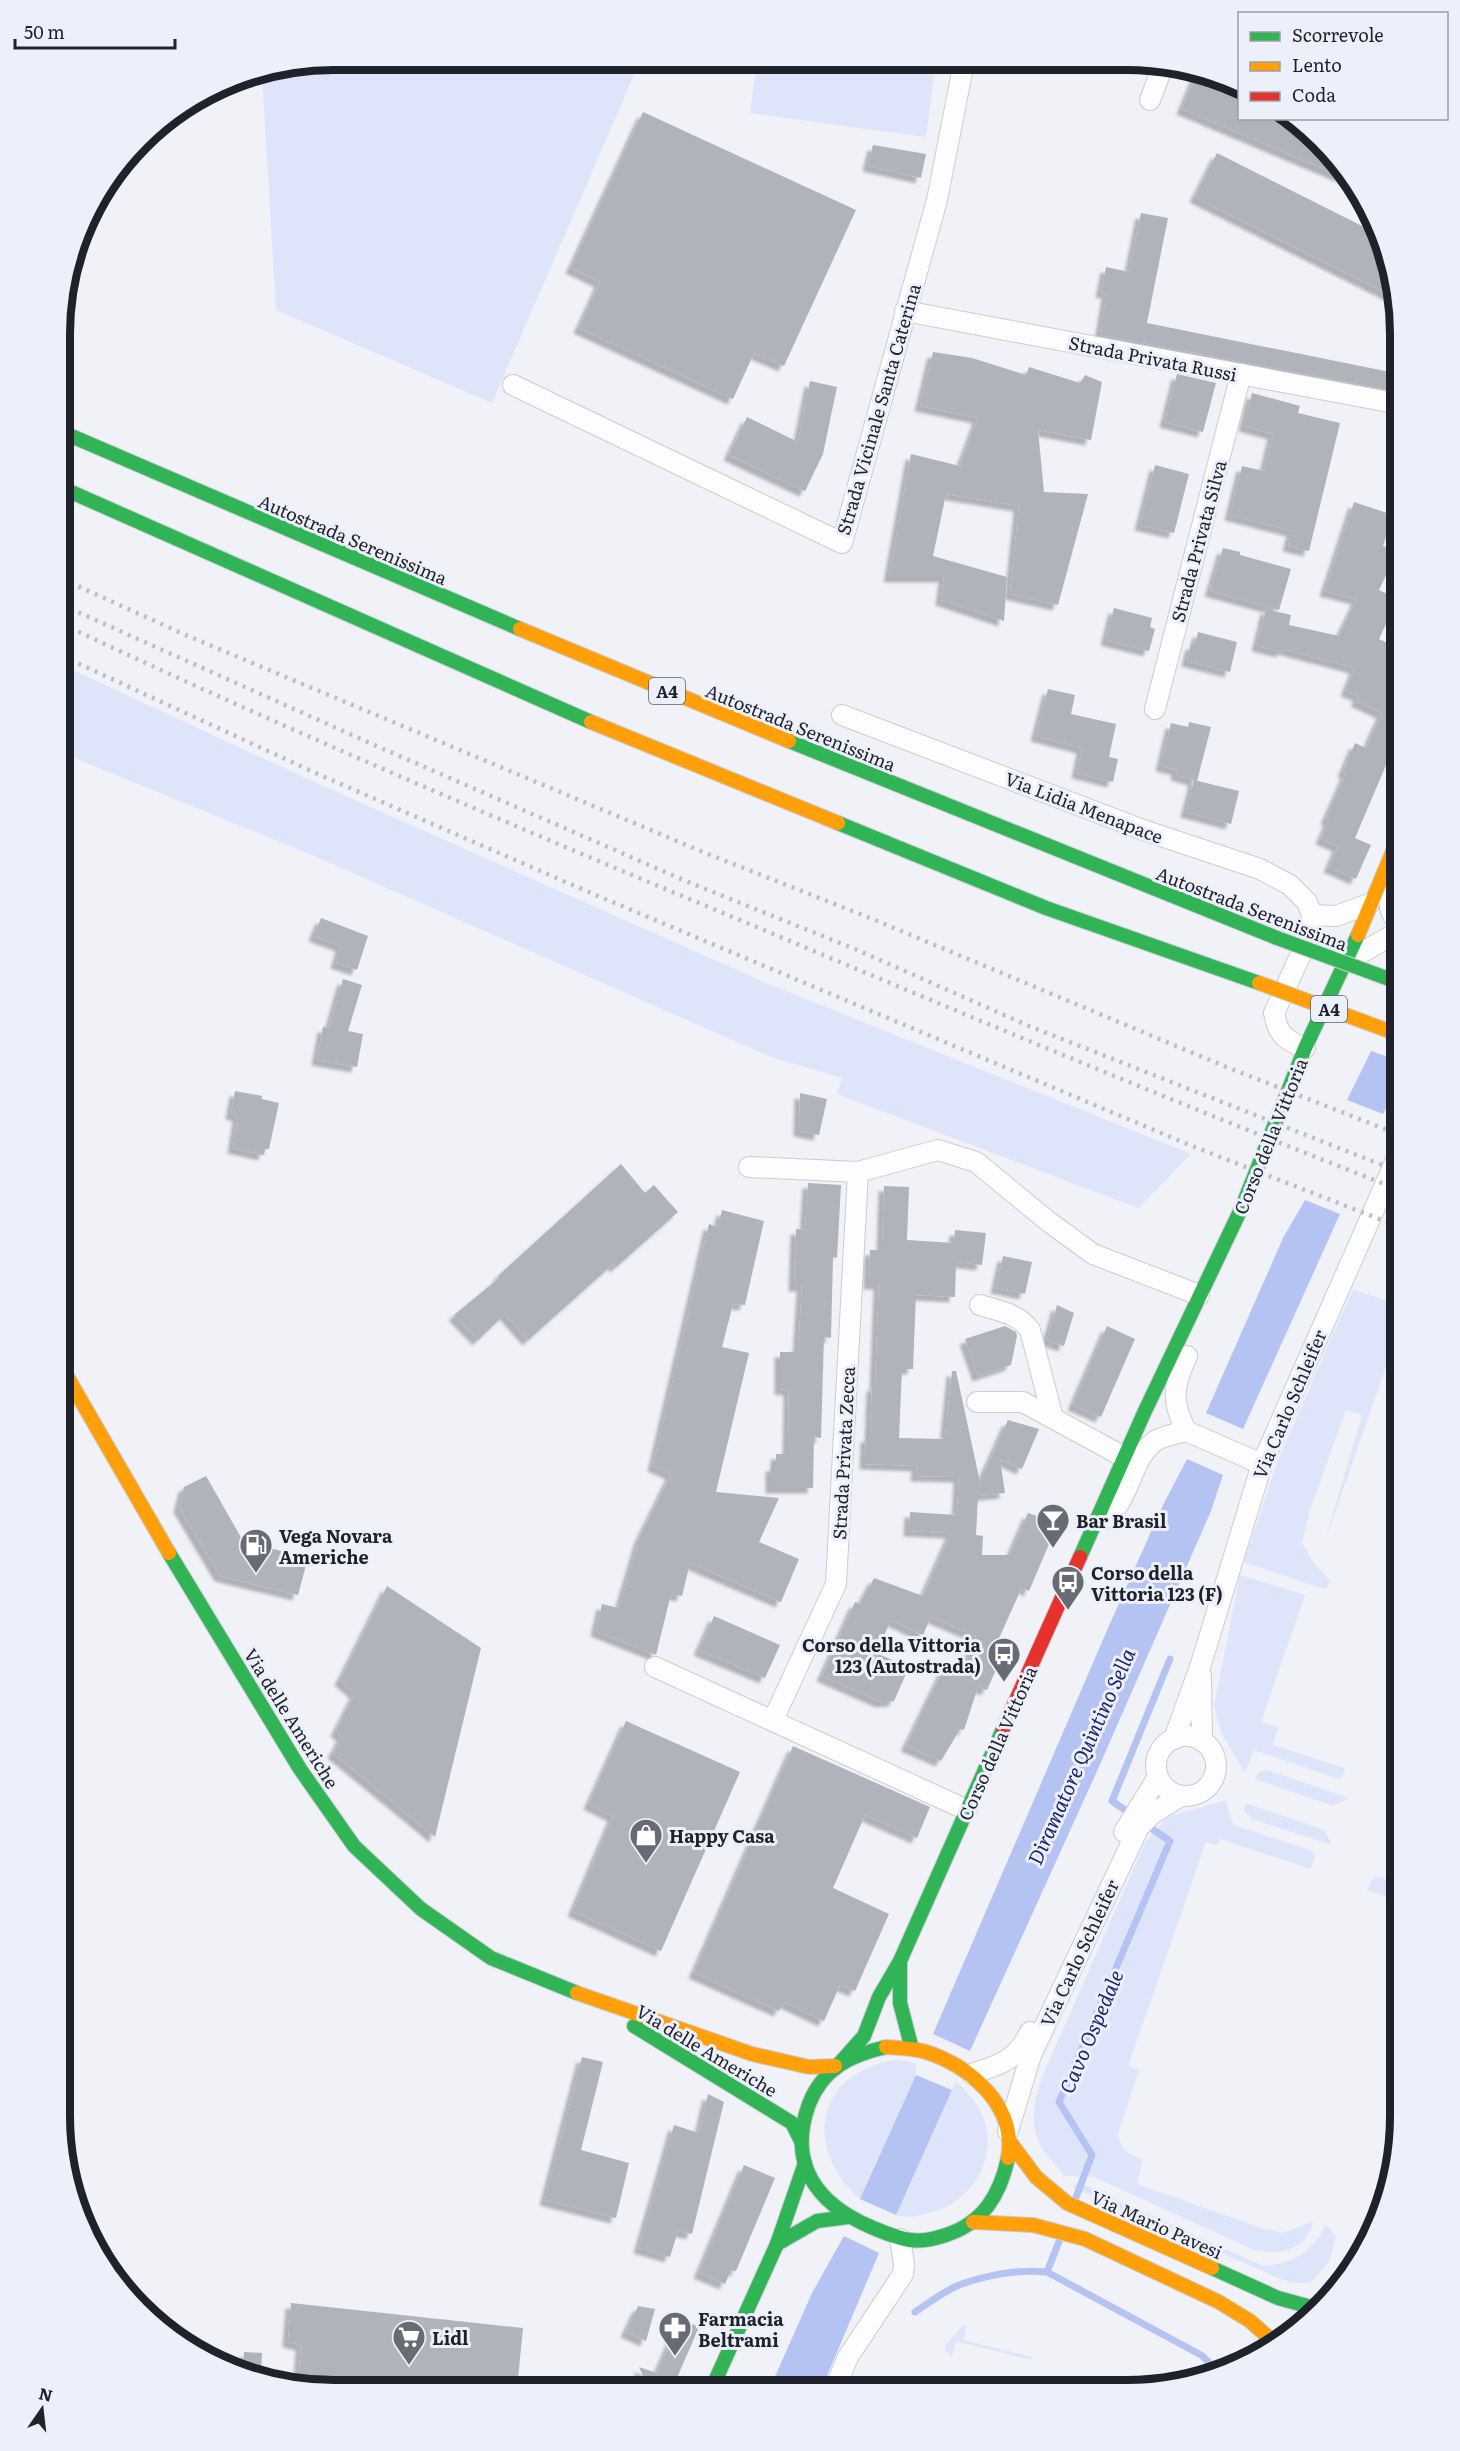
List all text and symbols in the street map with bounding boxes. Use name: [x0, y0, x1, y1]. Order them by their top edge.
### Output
scale bar: [15, 12, 176, 50]
legend: [1238, 12, 1448, 120]
text: 50 m: [24, 18, 65, 45]
text: Scorrevole: [1292, 21, 1384, 48]
text: Lento: [1292, 51, 1342, 78]
text: Coda: [1292, 81, 1336, 108]
street label: Strada Vicinale Santa Caterina: [829, 280, 927, 538]
street label: Strada Privata Russi: [1067, 328, 1239, 388]
street label: Strada Privata Silva: [1163, 457, 1233, 625]
street label: Autostrada Serenissima: [254, 487, 452, 591]
street label: Autostrada Serenissima: [702, 676, 900, 778]
road number: A4: [649, 678, 685, 704]
street label: Via Lidia Menapace: [1001, 764, 1167, 850]
street label: Autostrada Serenissima: [1152, 859, 1352, 957]
road number: A4: [1311, 996, 1347, 1022]
street label: Corso della Vittoria: [1226, 1053, 1314, 1218]
street label: Via Carlo Schleifer: [1245, 1325, 1333, 1483]
street label: Strada Privata Zecca: [825, 1365, 861, 1540]
bar icon: Bar Brasil: [1035, 1502, 1071, 1549]
place label: Bar Brasil: [1076, 1507, 1167, 1534]
place label: Vega Novara Americhe: [279, 1522, 393, 1570]
fuel station icon: Vega Novara Americhe: [238, 1527, 274, 1574]
place label: Corso della Vittoria 123 (F): [1091, 1559, 1223, 1607]
bus stop icon: Corso della Vittoria 123 (F): [1050, 1564, 1086, 1611]
place label: Corso della Vittoria 123 (Autostrada): [802, 1631, 982, 1679]
bus stop icon: Corso della Vittoria 123 (Autostrada): [986, 1636, 1022, 1683]
water label: Diramatore Quintino Sella: [1019, 1642, 1142, 1869]
street label: Via delle Americhe: [238, 1643, 346, 1793]
street label: Corso della Vittoria: [951, 1661, 1043, 1825]
shop icon: Happy Casa: [628, 1817, 664, 1864]
place label: Happy Casa: [669, 1822, 775, 1849]
street label: Via Carlo Schleifer: [1033, 1875, 1125, 2031]
water label: Cavo Ospedale: [1050, 1964, 1130, 2098]
street label: Via delle Americhe: [631, 1997, 783, 2103]
street label: Via Mario Pavesi: [1087, 2183, 1227, 2265]
place label: Farmacia Beltrami: [698, 2305, 784, 2353]
pharmacy icon: Farmacia Beltrami: [657, 2310, 693, 2357]
supermarket icon: Lidl: [391, 2319, 427, 2366]
place label: Lidl: [432, 2324, 469, 2351]
north arrow: [12, 2379, 72, 2439]
text: N: [36, 2380, 55, 2407]

